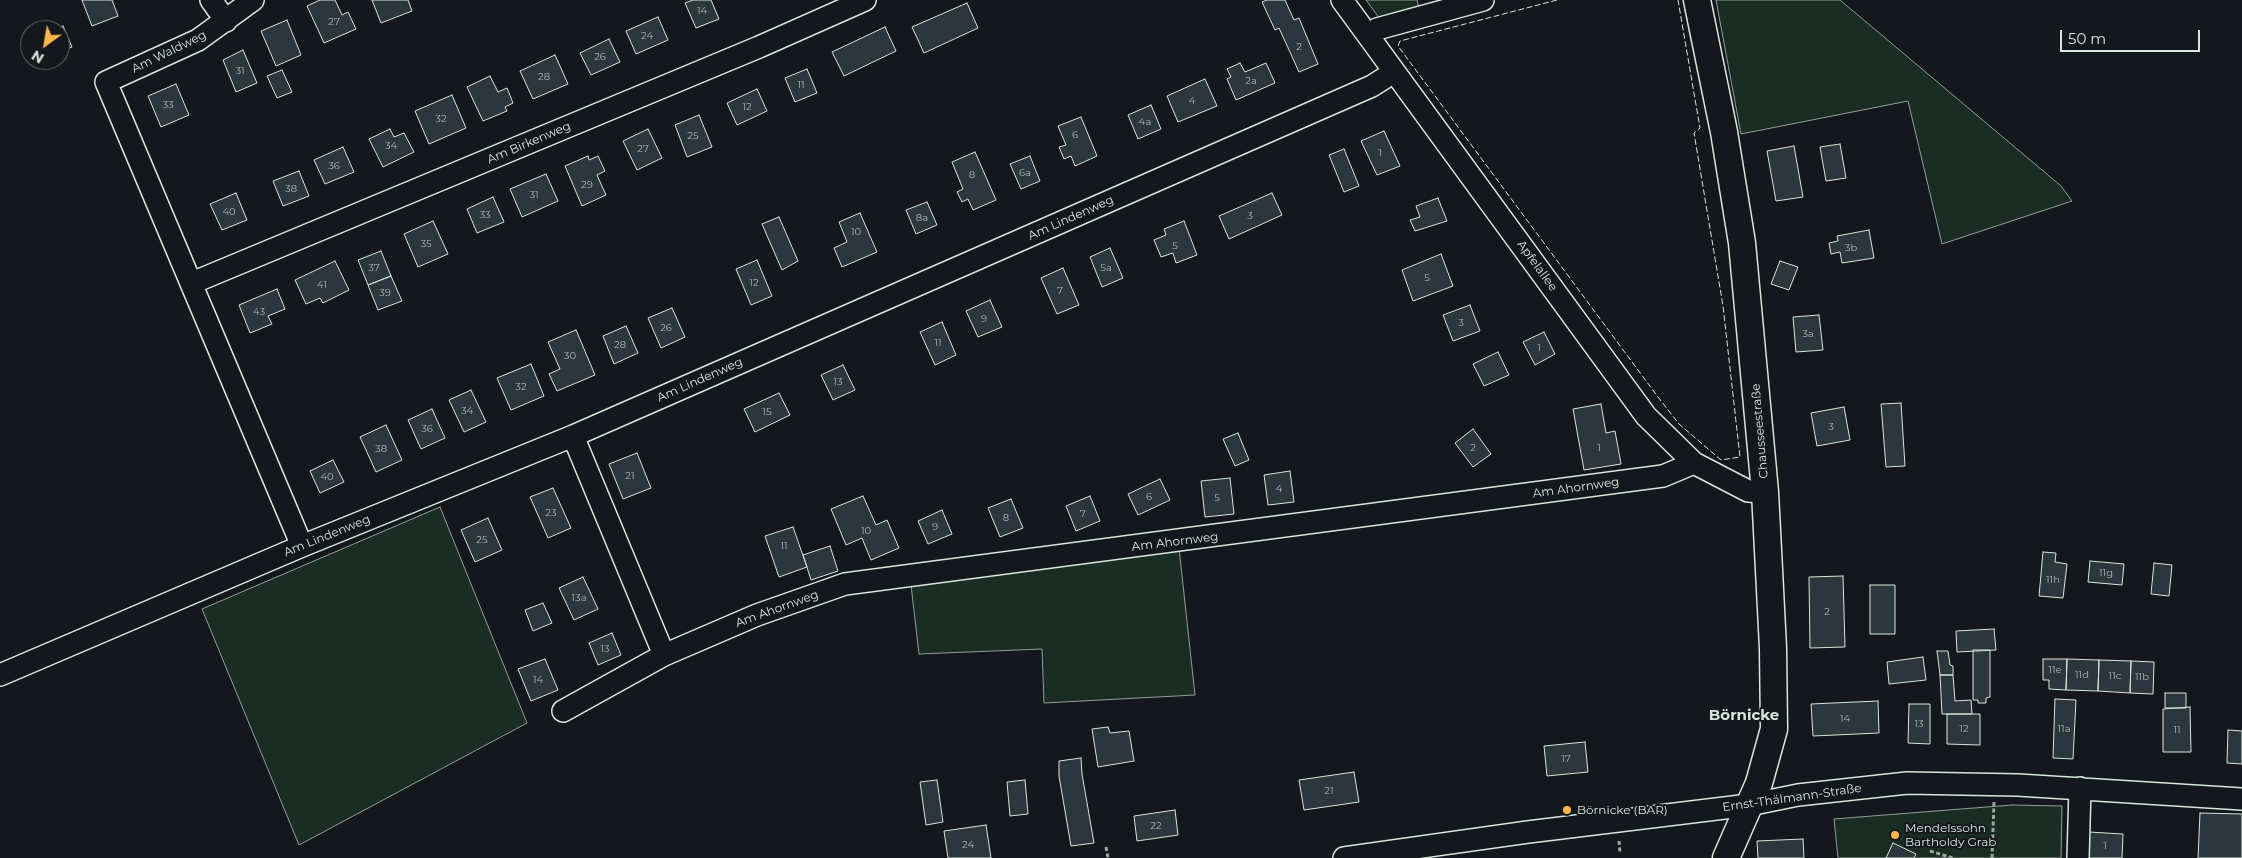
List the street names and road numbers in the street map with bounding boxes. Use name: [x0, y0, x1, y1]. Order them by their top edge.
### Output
street label: Am Waldweg: [129, 28, 209, 76]
street label: Am Birkenweg: [485, 119, 573, 167]
street label: Am Lindenweg: [1026, 193, 1116, 243]
street label: Apfelallee: [1514, 238, 1560, 294]
street label: Am Lindenweg: [655, 355, 745, 405]
street label: Chausseestraße: [1749, 383, 1771, 479]
street label: Am Ahornweg: [1532, 475, 1620, 501]
street label: Am Lindenweg: [282, 512, 372, 560]
street label: Am Ahornweg: [1131, 530, 1219, 554]
street label: Am Ahornweg: [734, 587, 820, 631]
street label: Ernst-Thälmann-Straße: [1722, 781, 1862, 815]

